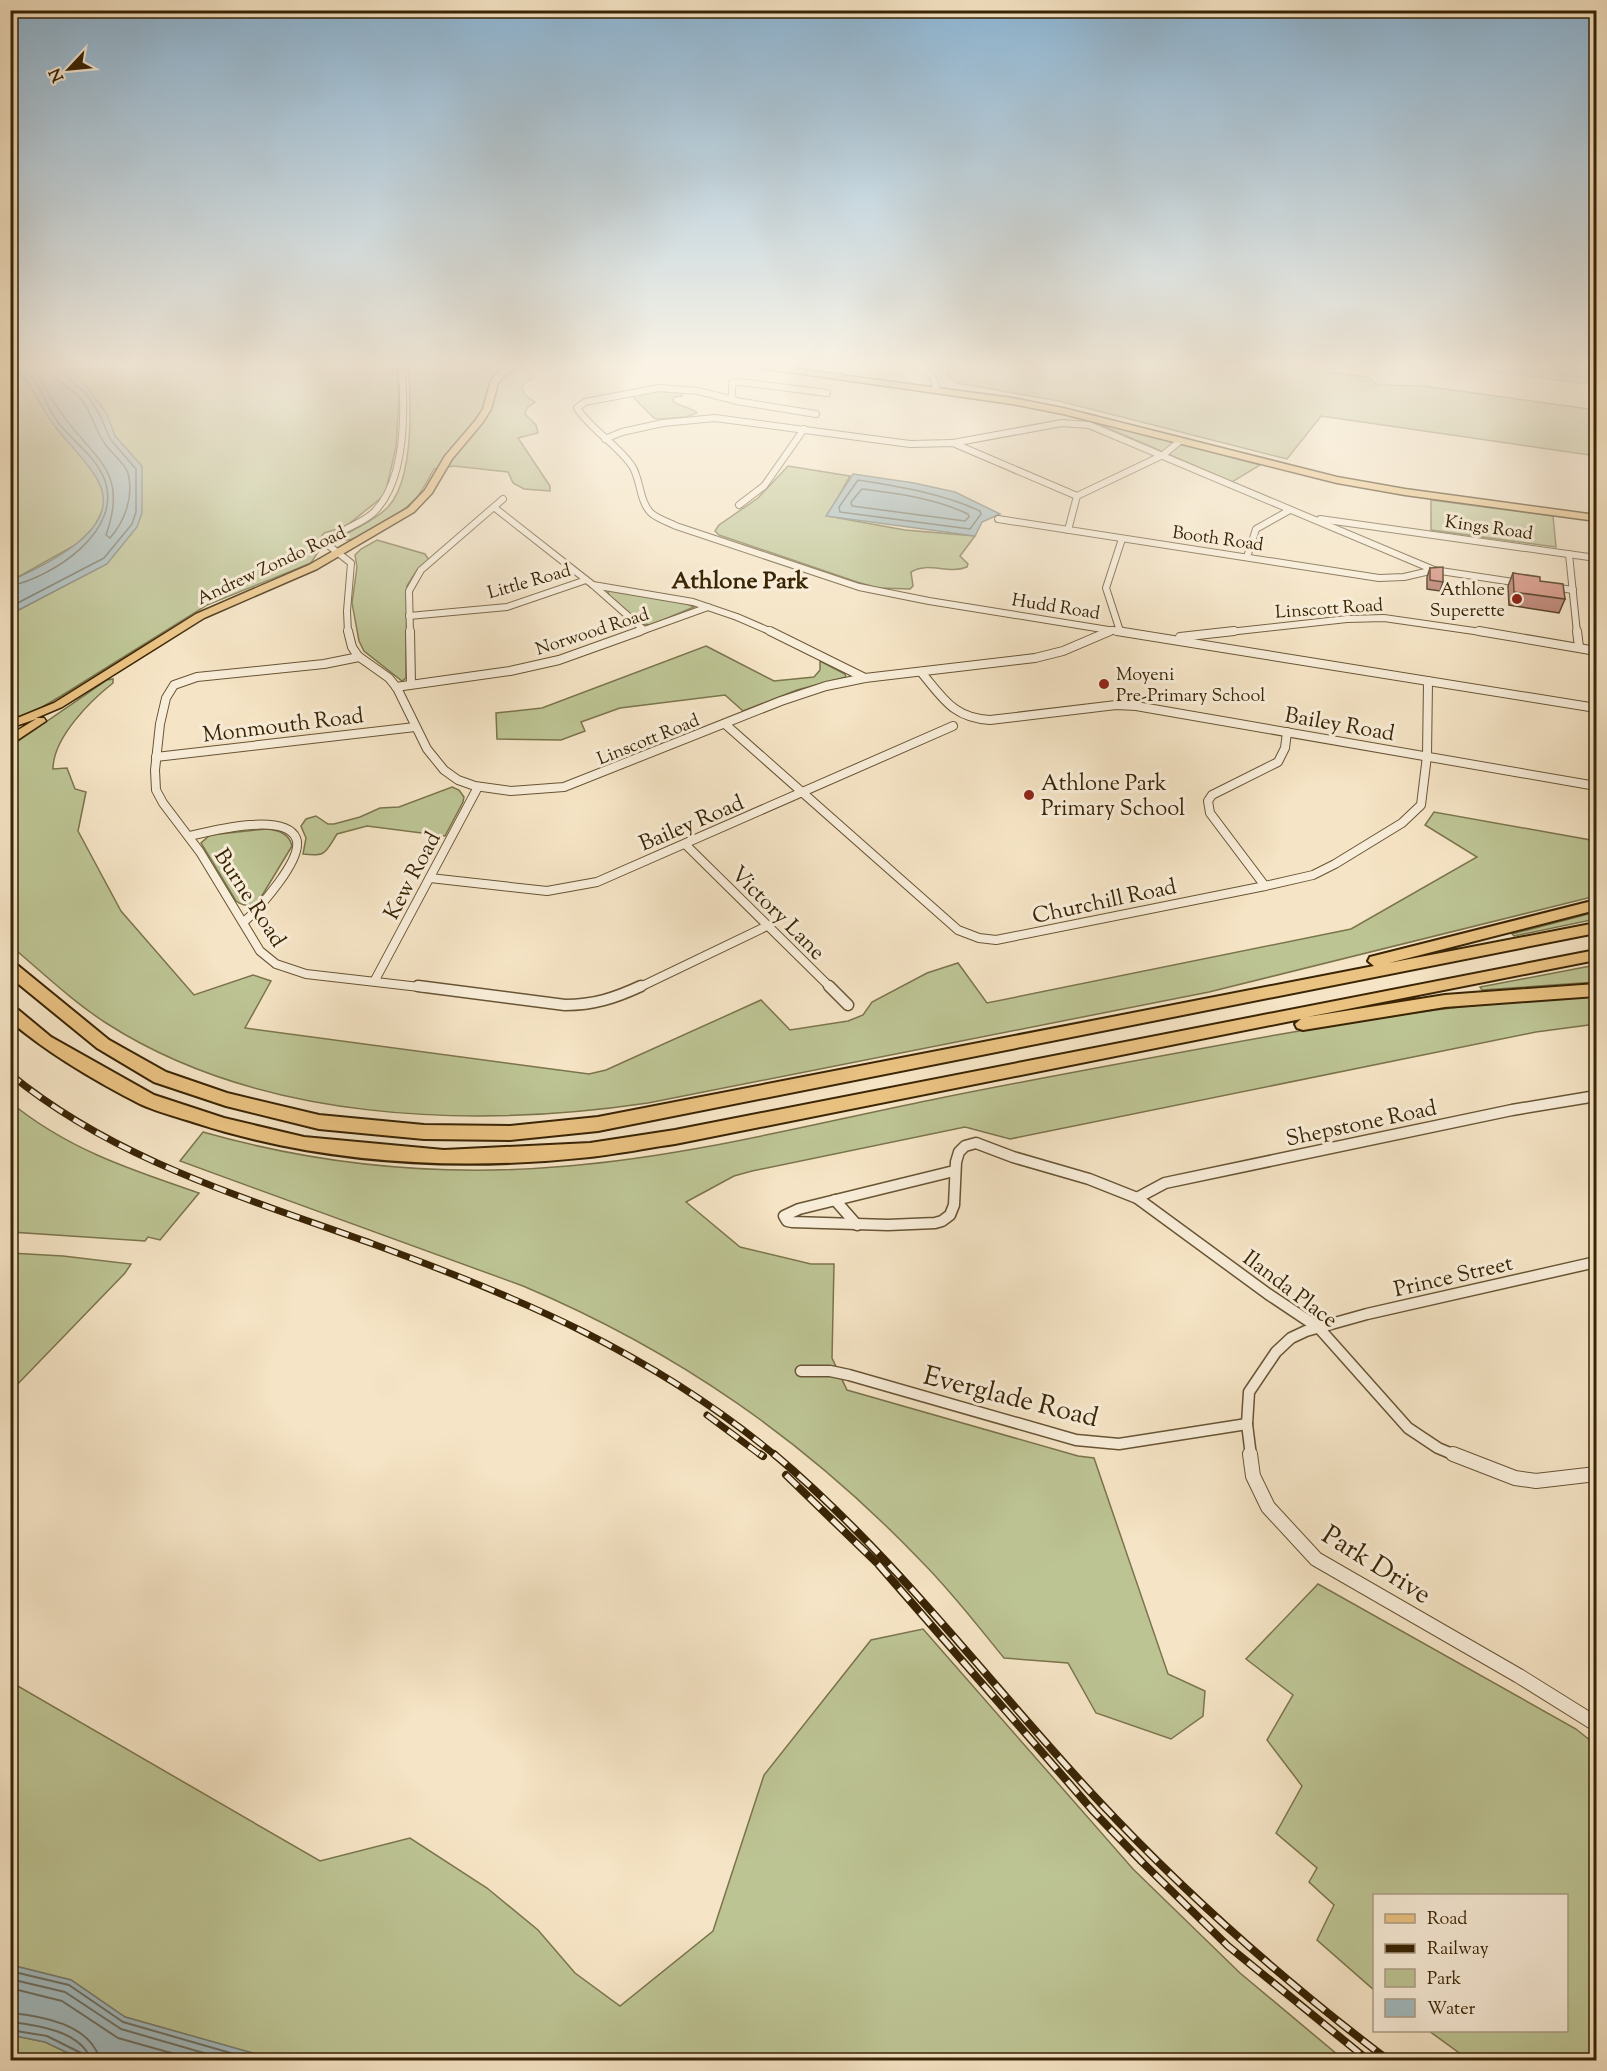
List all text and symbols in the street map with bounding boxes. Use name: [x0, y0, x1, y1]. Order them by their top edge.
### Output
north arrow: [39, 39, 99, 99]
text: N: [45, 63, 71, 85]
street label: Kings Road: [1443, 510, 1534, 548]
street label: Andrew Zondo Road: [193, 521, 351, 613]
street label: Booth Road: [1170, 521, 1265, 559]
street label: Little Road: [485, 559, 574, 607]
district label: Athlone Park: [671, 565, 810, 599]
place label: Athlone Superette: [1430, 578, 1505, 625]
street label: Hudd Road: [1010, 588, 1102, 628]
marker: Athlone Superette: [1510, 592, 1524, 606]
street label: Linscott Road: [1274, 593, 1384, 627]
street label: Norwood Road: [533, 602, 653, 663]
place label: Moyeni Pre-Primary School: [1116, 663, 1265, 710]
marker: Moyeni Pre-Primary School: [1097, 677, 1111, 691]
street label: Monmouth Road: [201, 701, 366, 753]
street label: Bailey Road: [1282, 701, 1397, 751]
street label: Linscott Road: [594, 709, 704, 773]
place label: Athlone Park Primary School: [1041, 769, 1185, 826]
street label: Bailey Road: [635, 788, 750, 861]
marker: Athlone Park Primary School: [1022, 788, 1036, 802]
street label: Kew Road: [377, 827, 450, 926]
street label: Burne Road: [205, 843, 292, 954]
street label: Victory Lane: [722, 860, 831, 969]
street label: Churchill Road: [1030, 872, 1180, 934]
street label: Shepstone Road: [1283, 1093, 1440, 1157]
street label: Ilanda Place: [1235, 1244, 1344, 1337]
street label: Prince Street: [1391, 1249, 1517, 1307]
street label: Everglade Road: [919, 1358, 1102, 1439]
street label: Park Drive: [1313, 1517, 1438, 1615]
legend: [1373, 1894, 1568, 2032]
text: Road: [1427, 1907, 1467, 1933]
text: Railway: [1427, 1937, 1489, 1963]
text: Park: [1427, 1967, 1462, 1993]
text: Water: [1427, 1997, 1476, 2023]

